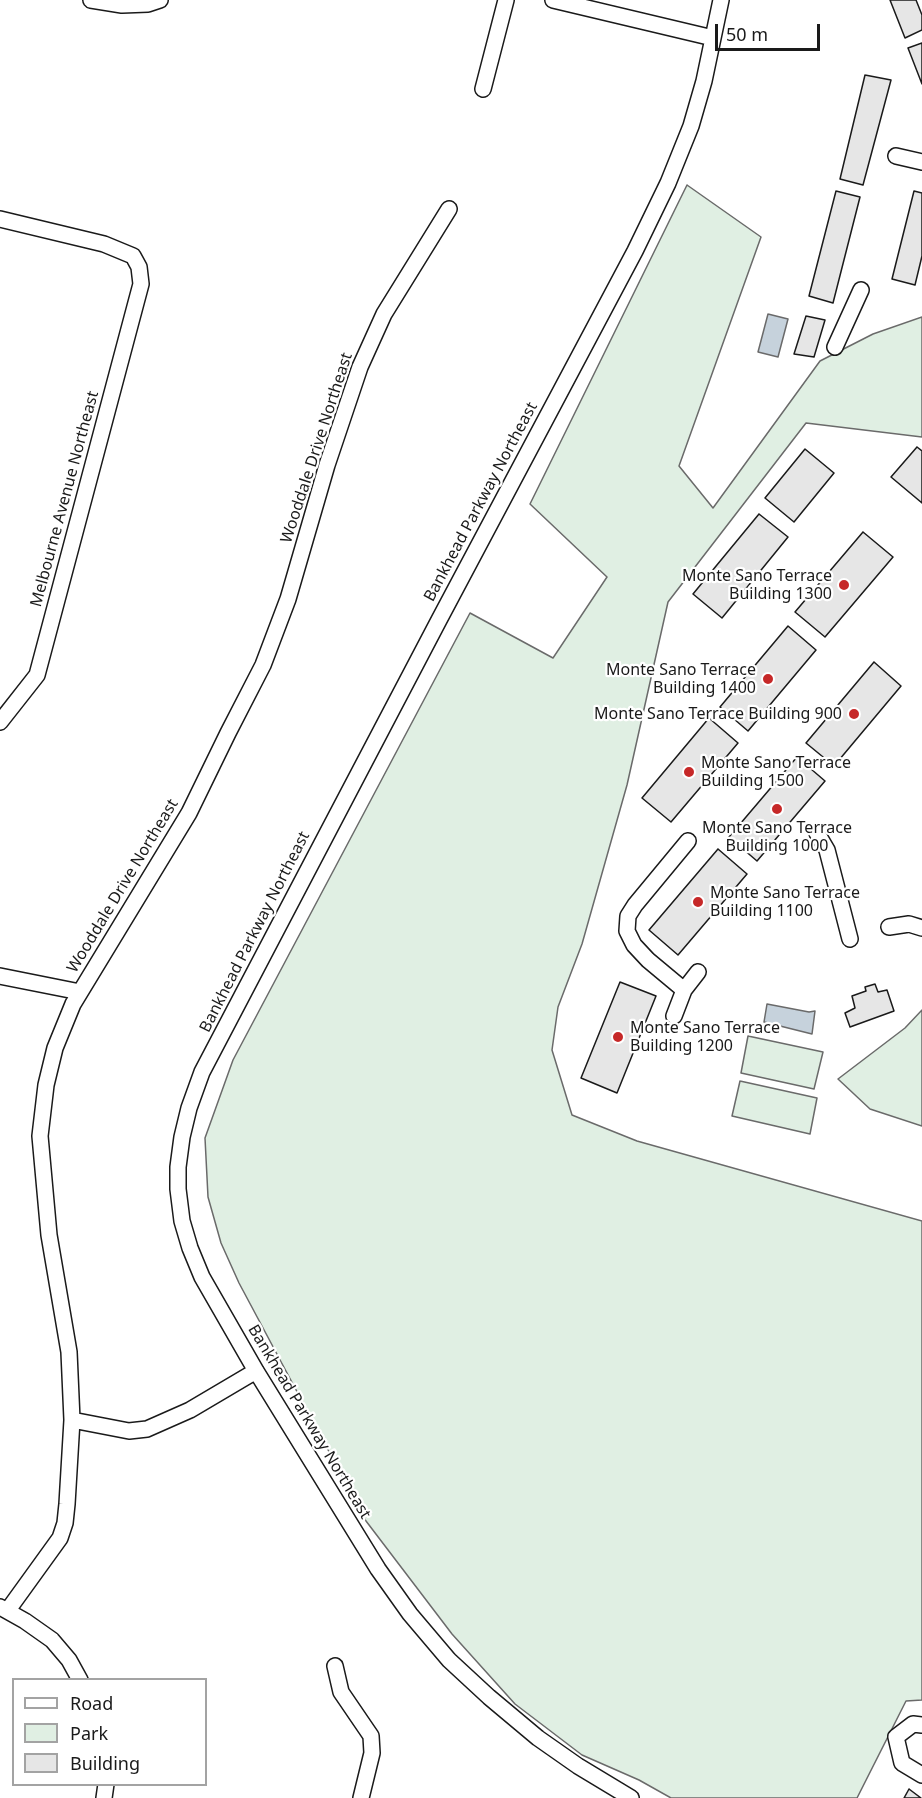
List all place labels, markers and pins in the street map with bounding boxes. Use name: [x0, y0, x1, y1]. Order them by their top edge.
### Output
place label: Monte Sano Terrace Building 1300: [682, 566, 832, 604]
marker: Monte Sano Terrace Building 1300: [837, 578, 851, 592]
place label: Monte Sano Terrace Building 1400: [606, 660, 756, 698]
marker: Monte Sano Terrace Building 1400: [761, 672, 775, 686]
place label: Monte Sano Terrace Building 900: [594, 704, 842, 724]
marker: Monte Sano Terrace Building 900: [847, 707, 861, 721]
place label: Monte Sano Terrace Building 1500: [701, 753, 851, 791]
marker: Monte Sano Terrace Building 1500: [682, 765, 696, 779]
marker: Monte Sano Terrace Building 1000: [770, 802, 784, 816]
place label: Monte Sano Terrace Building 1000: [702, 818, 852, 856]
place label: Monte Sano Terrace Building 1100: [710, 883, 860, 921]
marker: Monte Sano Terrace Building 1100: [691, 895, 705, 909]
place label: Monte Sano Terrace Building 1200: [630, 1018, 780, 1056]
marker: Monte Sano Terrace Building 1200: [611, 1030, 625, 1044]

